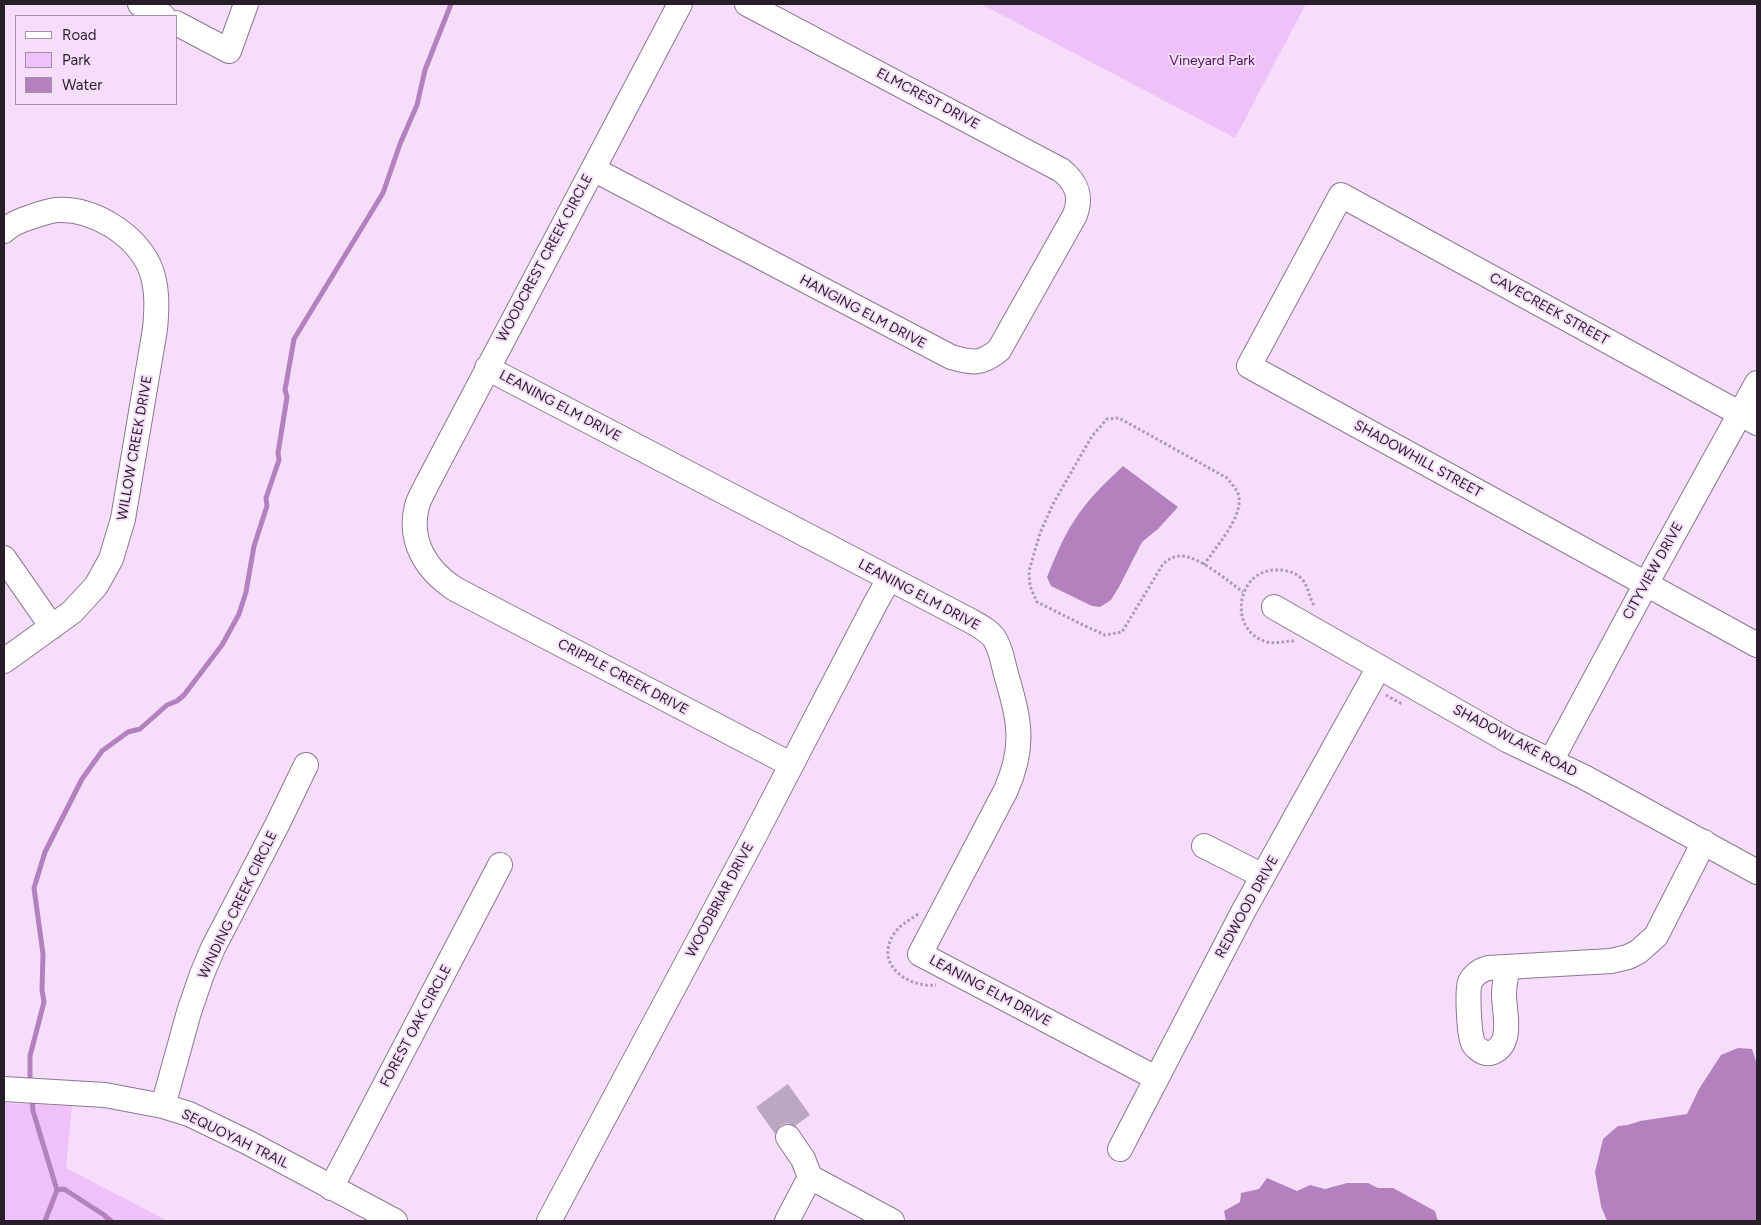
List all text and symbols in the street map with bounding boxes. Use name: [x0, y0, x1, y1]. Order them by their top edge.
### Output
legend: [15, 15, 178, 105]
text: Road: [62, 26, 97, 44]
text: Park: [62, 51, 91, 69]
park label: Vineyard Park: [1169, 53, 1255, 69]
street label: ELMCREST DRIVE: [873, 65, 983, 133]
text: Water: [62, 76, 102, 94]
street label: WOODCREST CREEK CIRCLE: [494, 171, 596, 345]
street label: CAVECREEK STREET: [1486, 269, 1612, 349]
street label: HANGING ELM DRIVE: [797, 271, 929, 353]
street label: LEANING ELM DRIVE: [496, 367, 624, 445]
street label: WILLOW CREEK DRIVE: [114, 374, 156, 522]
street label: SHADOWHILL STREET: [1351, 417, 1485, 501]
street label: CITYVIEW DRIVE: [1619, 519, 1687, 623]
street label: LEANING ELM DRIVE: [855, 556, 983, 634]
street label: CRIPPLE CREEK DRIVE: [555, 635, 691, 719]
street label: SHADOWLAKE ROAD: [1450, 701, 1580, 781]
street label: WINDING CREEK CIRCLE: [195, 828, 281, 982]
street label: WOODBRIAR DRIVE: [683, 840, 757, 960]
street label: REDWOOD DRIVE: [1212, 853, 1282, 961]
street label: LEANING ELM DRIVE: [926, 952, 1054, 1030]
street label: FOREST OAK CIRCLE: [377, 962, 455, 1090]
street label: SEQUOYAH TRAIL: [179, 1106, 291, 1172]

